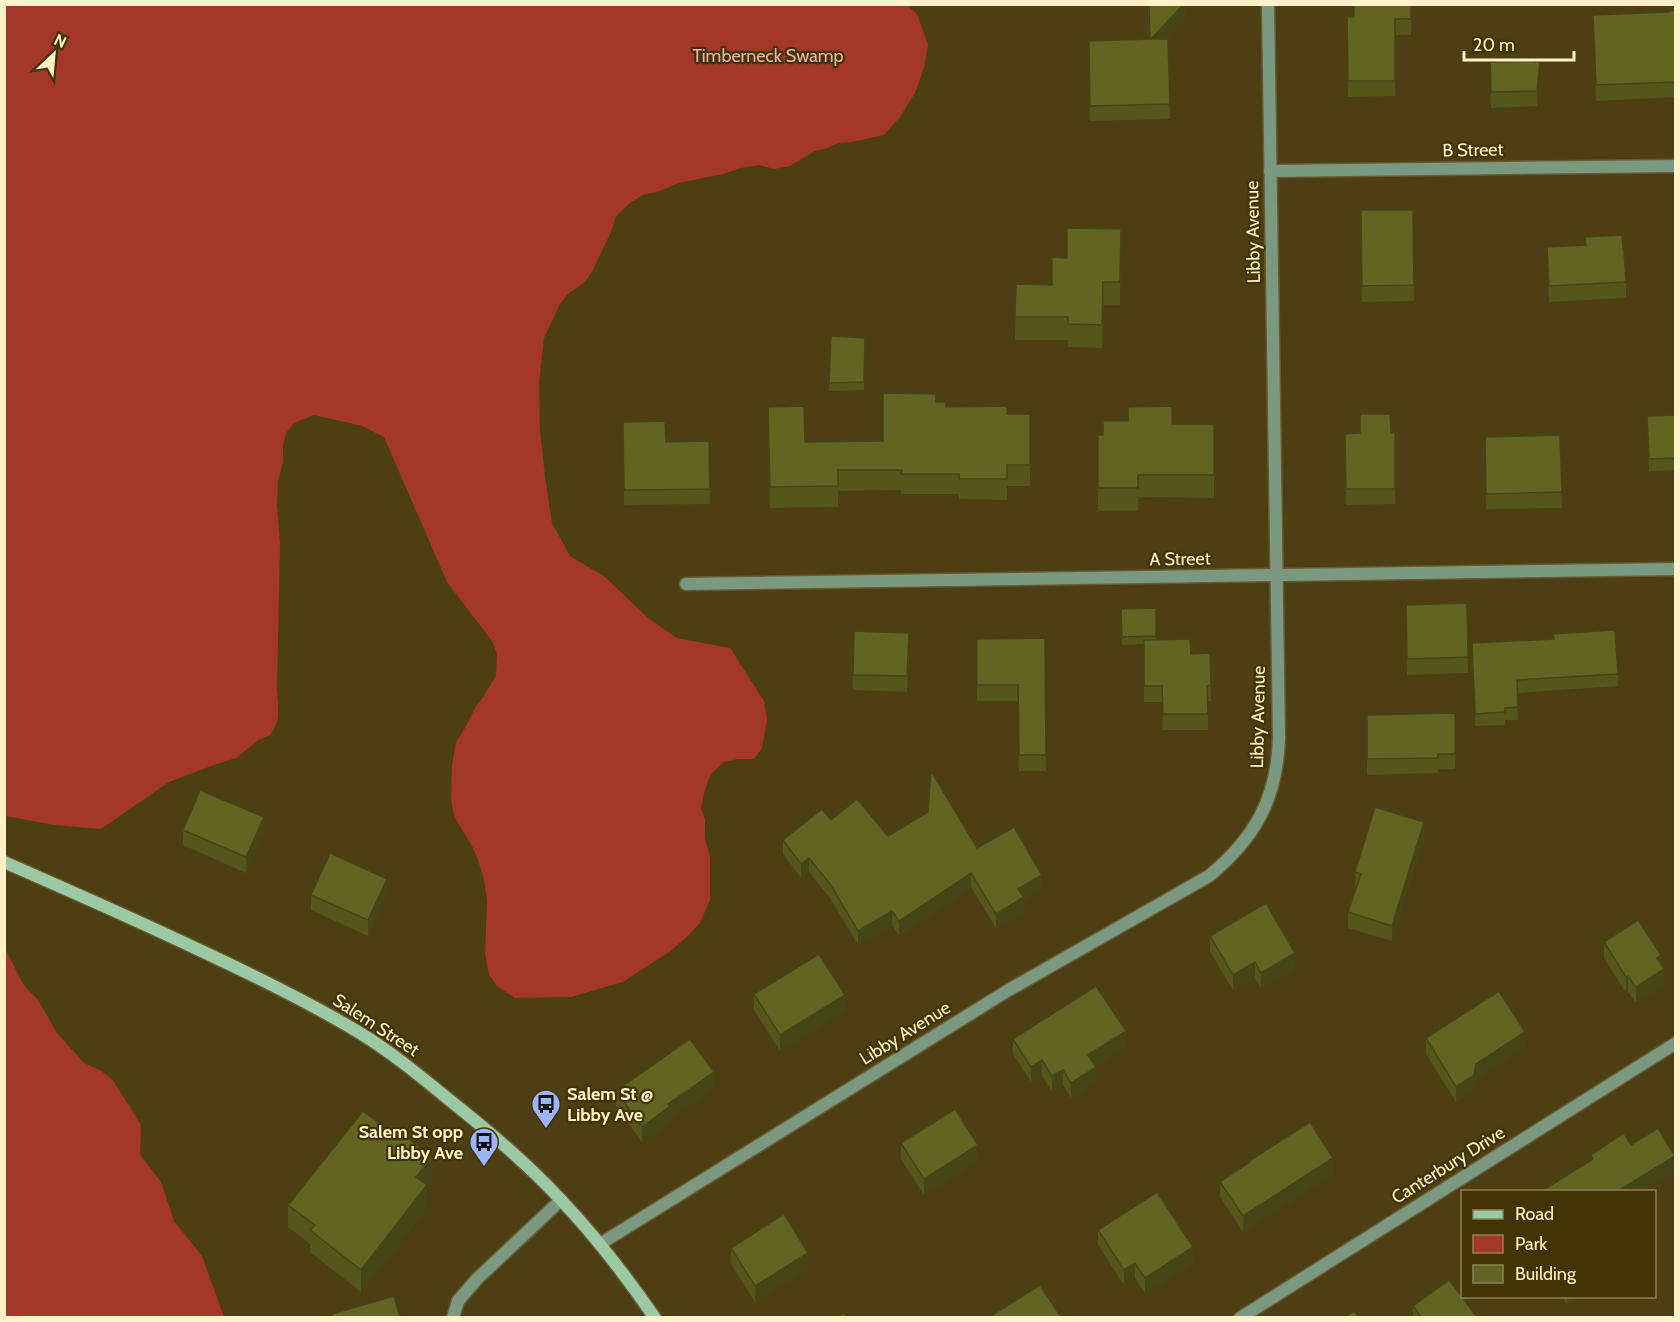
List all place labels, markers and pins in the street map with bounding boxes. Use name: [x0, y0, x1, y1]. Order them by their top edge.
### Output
place label: Salem St @ Libby Ave: [567, 1083, 653, 1126]
bus stop icon: Salem St @ Libby Ave: [530, 1088, 562, 1130]
place label: Salem St opp Libby Ave: [359, 1121, 463, 1164]
bus stop icon: Salem St opp Libby Ave: [468, 1126, 500, 1168]

